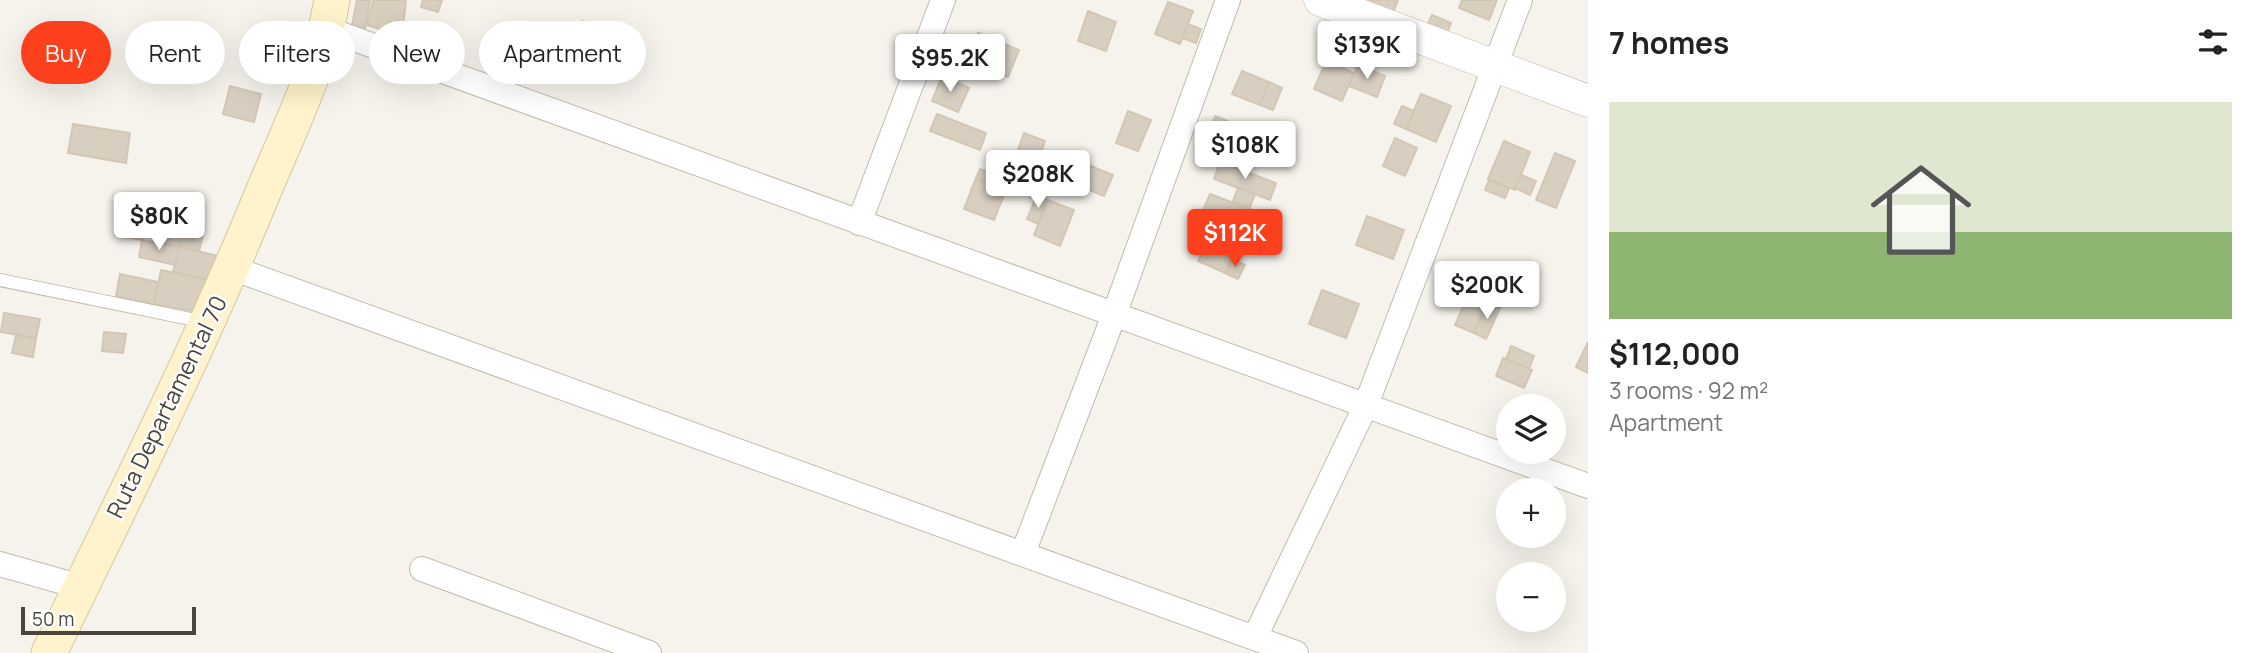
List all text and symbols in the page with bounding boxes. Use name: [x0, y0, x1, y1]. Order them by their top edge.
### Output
chip: Buy: [21, 21, 111, 84]
chip: Rent: [125, 21, 225, 84]
chip: Filters: [239, 21, 355, 84]
chip: New: [369, 21, 465, 84]
chip: Apartment: [479, 21, 646, 84]
pin: $139K: [1318, 22, 1416, 81]
text: 7 homes: [1609, 22, 1729, 63]
icon: filters: [2194, 23, 2232, 61]
text: $139K: [1333, 28, 1401, 60]
pin: $95.2K: [893, 34, 1007, 94]
text: $95.2K: [911, 41, 989, 73]
pin: $108K: [1196, 122, 1294, 181]
text: $108K: [1211, 128, 1279, 160]
icon: home: [1858, 147, 1984, 273]
pin: $208K: [989, 150, 1087, 210]
text: $208K: [1002, 157, 1074, 189]
pin: $80K: [118, 192, 200, 252]
text: $80K: [130, 199, 188, 231]
pin: $112K: [1186, 210, 1284, 269]
text: $112K: [1203, 216, 1267, 248]
pin: $200K: [1438, 262, 1536, 321]
text: $200K: [1450, 268, 1524, 300]
street label: Ruta Departamental 70: [98, 290, 234, 523]
text: $112,000: [1609, 333, 1740, 374]
text: 3 rooms · 92 m²: [1609, 374, 1768, 406]
map controls: [1496, 394, 1566, 632]
button: layers: [1496, 394, 1566, 464]
text: Apartment: [1609, 406, 1723, 438]
button: +: [1496, 478, 1566, 548]
button: −: [1496, 562, 1566, 632]
scale bar: [21, 604, 196, 636]
text: 50 m: [32, 606, 74, 632]

